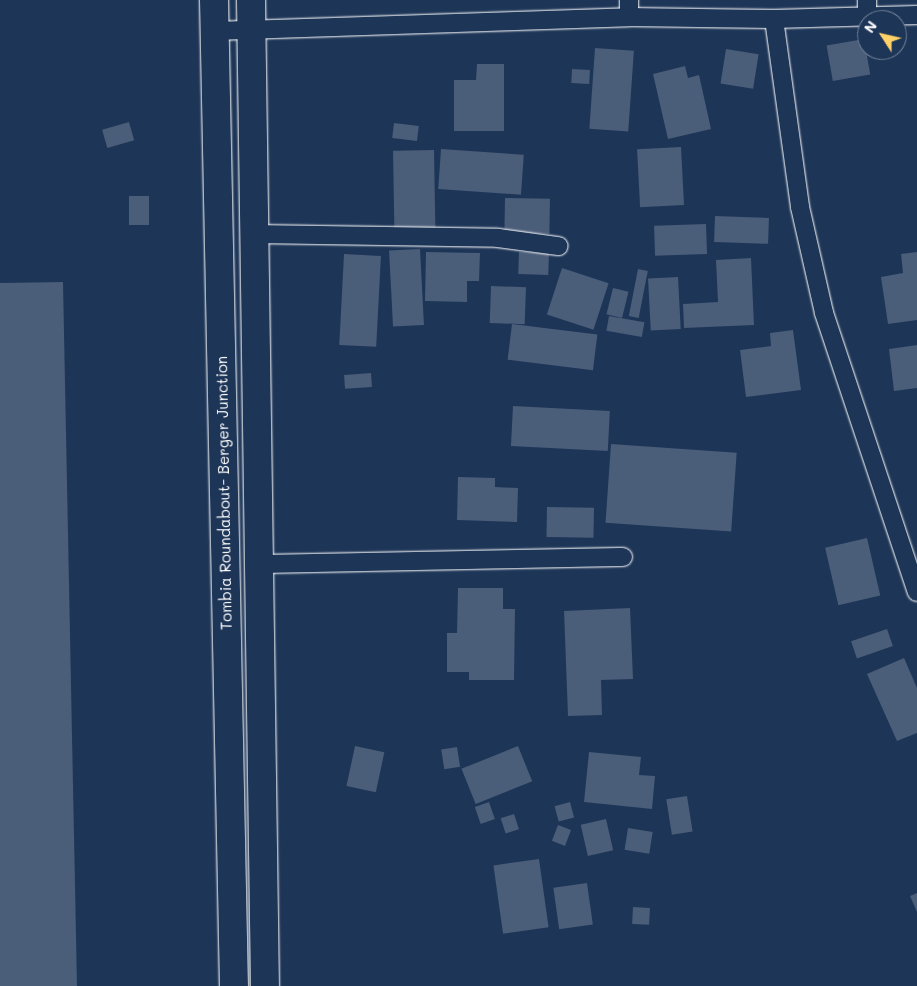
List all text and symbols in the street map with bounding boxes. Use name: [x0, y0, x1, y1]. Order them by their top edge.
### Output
north arrow: [857, 10, 907, 60]
text: N: [859, 17, 881, 36]
street label: Tombia Roundabout- Berger Junction: [213, 356, 235, 630]

